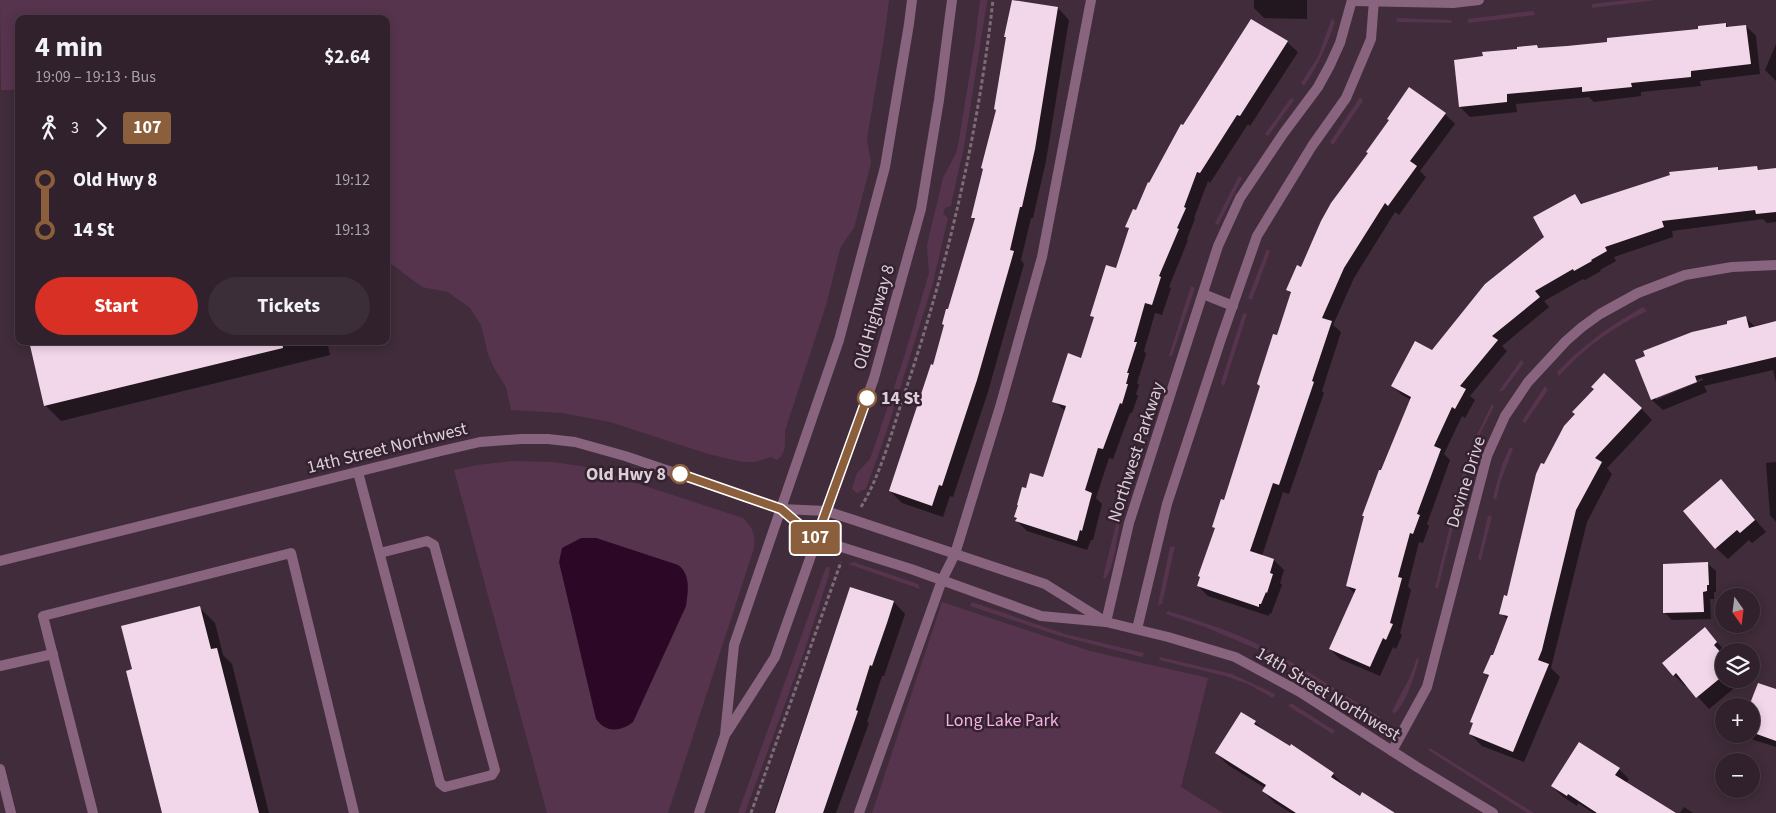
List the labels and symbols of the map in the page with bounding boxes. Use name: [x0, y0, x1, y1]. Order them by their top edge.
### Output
street label: Old Highway 8: [847, 262, 901, 372]
street label: Northwest Parkway: [1102, 378, 1171, 525]
place label: 14 St: [881, 386, 920, 411]
marker: 14 St: [857, 388, 877, 408]
street label: 14th Street Northwest: [304, 416, 470, 480]
street label: Devine Drive: [1440, 433, 1492, 531]
place label: Old Hwy 8: [586, 462, 666, 487]
marker: Old Hwy 8: [670, 464, 690, 484]
line badge: 107: [786, 522, 844, 554]
north arrow: [1715, 588, 1760, 632]
street label: 14th Street Northwest: [1251, 641, 1405, 747]
park label: Long Lake Park: [945, 708, 1059, 733]

